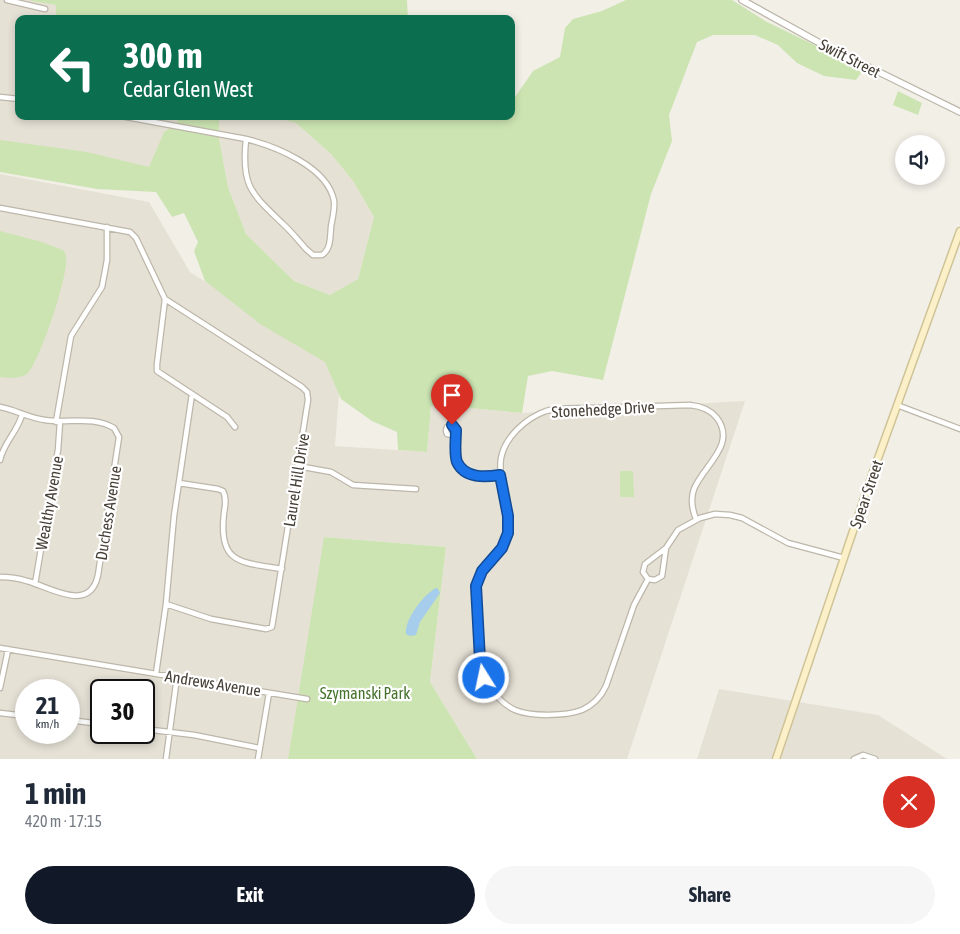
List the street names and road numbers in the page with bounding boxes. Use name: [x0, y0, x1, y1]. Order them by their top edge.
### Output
street label: Swift Street: [816, 35, 884, 81]
street label: Stonehedge Drive: [551, 397, 655, 422]
street label: Laurel Hill Drive: [280, 432, 312, 528]
street label: Wealthy Avenue: [32, 454, 67, 552]
street label: Spear Street: [846, 457, 887, 531]
street label: Duchess Avenue: [92, 464, 124, 562]
street label: Andrews Avenue: [164, 667, 262, 699]

